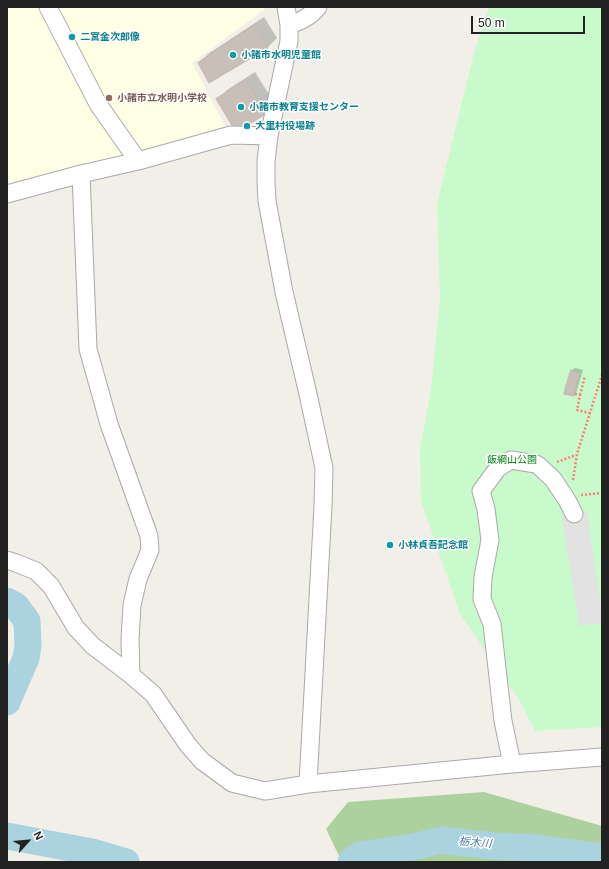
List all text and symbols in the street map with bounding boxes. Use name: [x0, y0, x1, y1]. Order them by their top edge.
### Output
scale bar: [473, 8, 587, 34]
text: 50 m: [478, 16, 505, 30]
place label: 二宮金次郎像: [80, 31, 140, 43]
marker: 二宮金次郎像: [67, 32, 77, 42]
place label: 小諸市水明児童館: [241, 49, 321, 61]
marker: 小諸市水明児童館: [228, 50, 238, 60]
place label: 小諸市立水明小学校: [117, 92, 207, 104]
marker: 小諸市立水明小学校: [104, 93, 114, 103]
place label: 小諸市教育支援センター: [249, 101, 359, 113]
marker: 小諸市教育支援センター: [236, 102, 246, 112]
place label: 大里村役場跡: [255, 120, 315, 132]
marker: 大里村役場跡: [242, 121, 252, 131]
park label: 飯綱山公園: [487, 454, 537, 466]
place label: 小林貞吾記念館: [398, 539, 468, 551]
marker: 小林貞吾記念館: [385, 540, 395, 550]
north arrow: [8, 821, 48, 861]
text: N: [32, 829, 46, 842]
water label: 栃木川: [458, 835, 492, 851]

